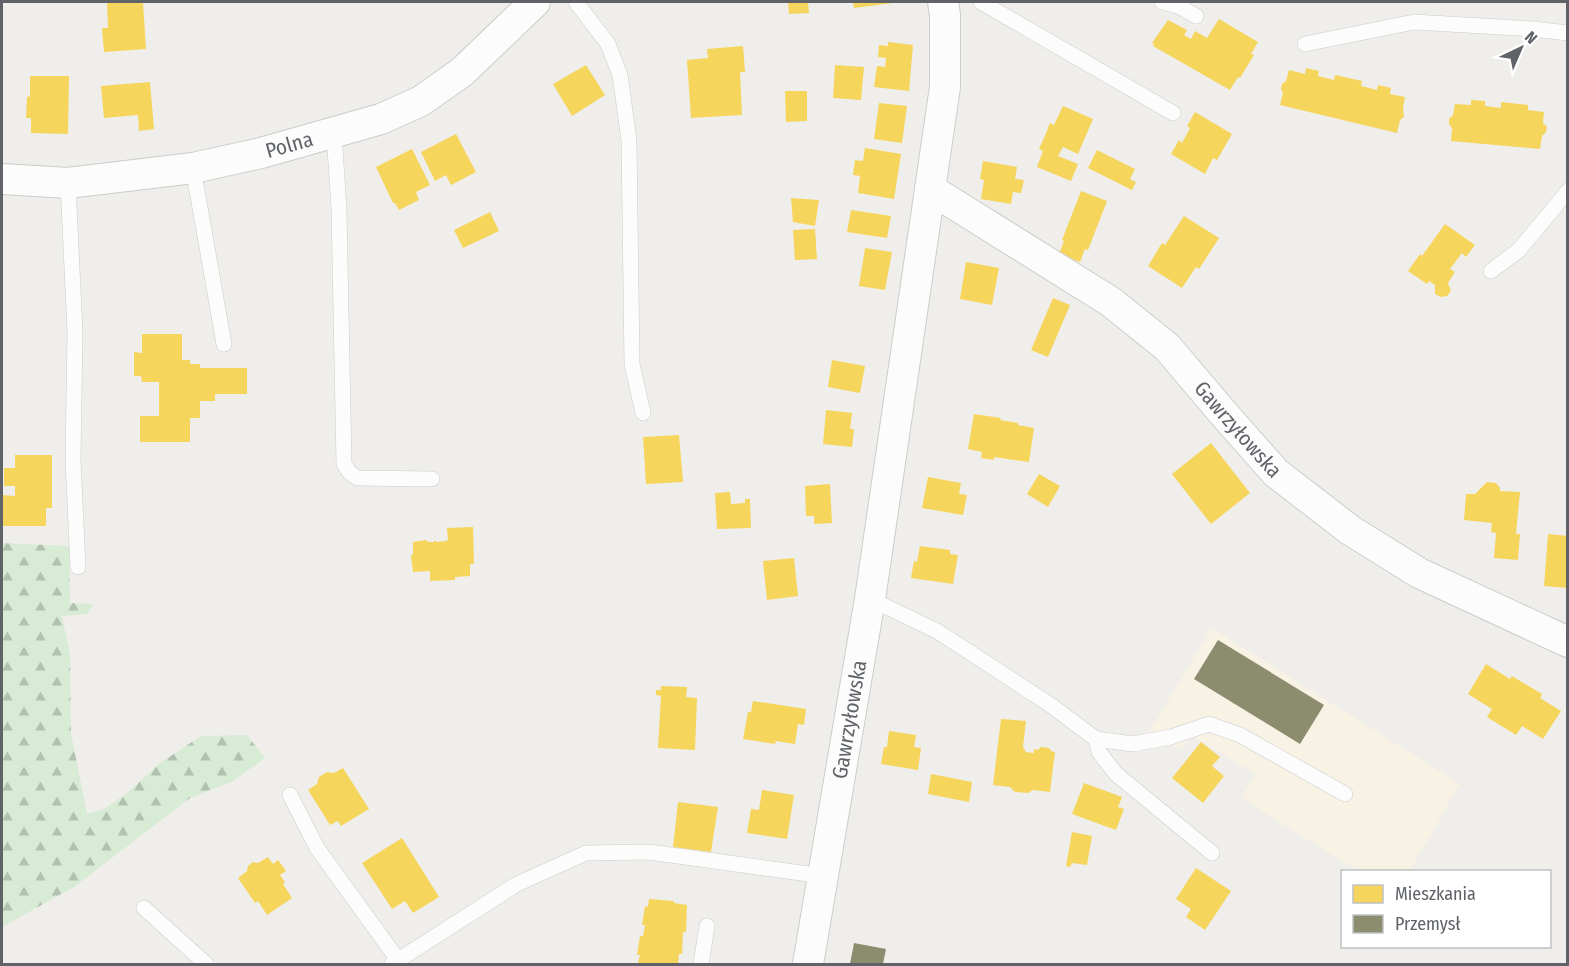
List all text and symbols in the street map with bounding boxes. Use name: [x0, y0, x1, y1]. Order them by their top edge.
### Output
north arrow: [1491, 18, 1551, 78]
text: N: [1521, 27, 1541, 48]
street label: Polna: [262, 126, 316, 164]
street label: Gawrzyłowska: [1189, 376, 1287, 483]
street label: Gawrzyłowska: [827, 658, 872, 781]
legend: [1341, 870, 1551, 948]
text: Mieszkania: [1395, 883, 1476, 905]
text: Przemysł: [1395, 913, 1461, 935]

